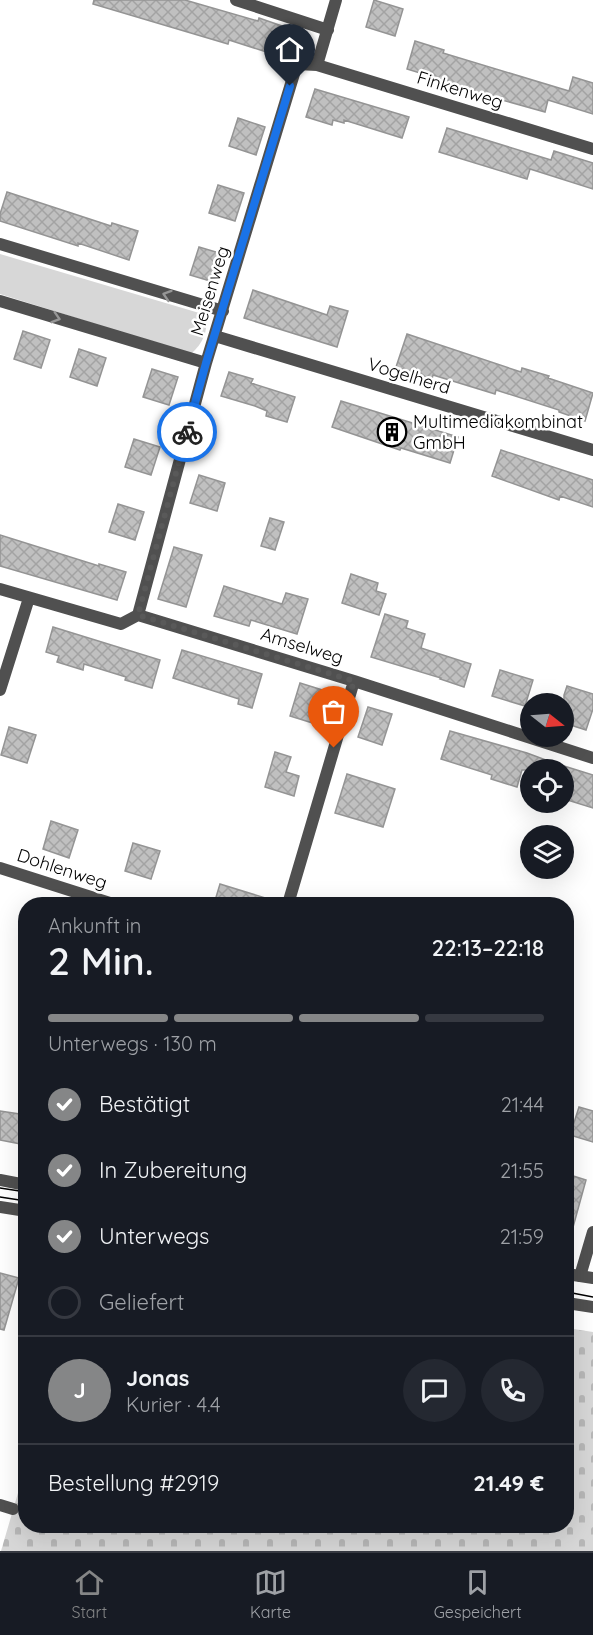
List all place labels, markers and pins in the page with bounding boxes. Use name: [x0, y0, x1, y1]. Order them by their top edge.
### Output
pin: [264, 24, 315, 86]
place label: Multimediakombinat GmbH: [413, 410, 583, 454]
building icon: Multimediakombinat GmbH: [376, 416, 408, 448]
pin: [308, 686, 359, 748]

